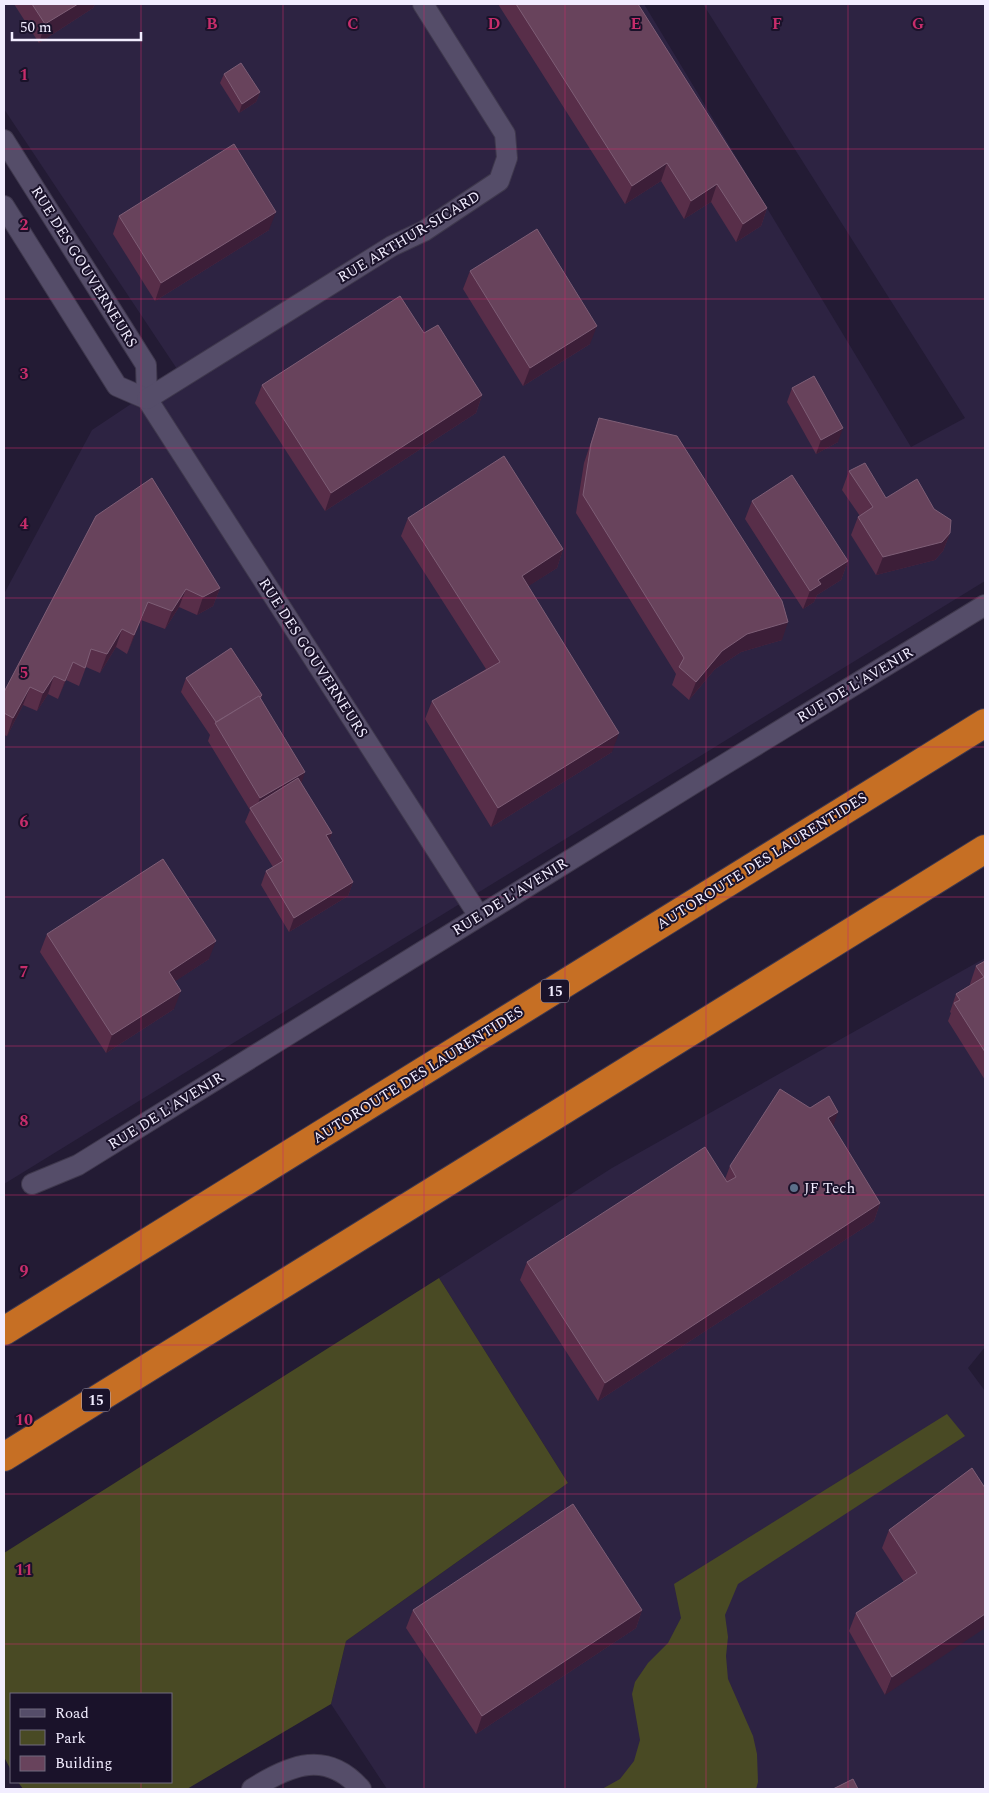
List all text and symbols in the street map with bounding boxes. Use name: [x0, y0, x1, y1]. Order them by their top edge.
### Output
scale bar: [12, 10, 141, 42]
text: B: [206, 12, 218, 36]
text: C: [347, 12, 359, 36]
text: D: [488, 12, 501, 36]
text: E: [631, 12, 641, 36]
text: F: [772, 12, 782, 36]
text: G: [912, 12, 924, 36]
text: 50 m: [20, 16, 52, 39]
text: 1: [20, 63, 28, 87]
street label: RUE DES GOUVERNEURS: [25, 182, 143, 352]
street label: RUE ARTHUR-SICARD: [333, 185, 485, 289]
text: 2: [20, 213, 29, 237]
text: 3: [20, 362, 29, 386]
text: 4: [20, 512, 29, 536]
street label: RUE DES GOUVERNEURS: [253, 574, 373, 742]
street label: RUE DE L'AVENIR: [792, 641, 918, 729]
text: 5: [20, 661, 28, 685]
street label: AUTOROUTE DES LAURENTIDES: [652, 786, 872, 936]
text: 6: [20, 810, 29, 834]
street label: RUE DE L'AVENIR: [448, 852, 572, 942]
text: 7: [20, 960, 29, 984]
road number: 15: [541, 979, 569, 1002]
street label: AUTOROUTE DES LAURENTIDES: [308, 1000, 528, 1150]
street label: RUE DE L'AVENIR: [104, 1066, 228, 1156]
text: 8: [20, 1109, 29, 1133]
place label: JF Tech: [804, 1177, 855, 1200]
marker: JF Tech: [788, 1182, 800, 1194]
text: 9: [20, 1259, 29, 1283]
road number: 15: [82, 1388, 110, 1412]
text: 10: [15, 1408, 33, 1432]
text: 11: [15, 1558, 33, 1582]
legend: [10, 1693, 172, 1783]
text: Road: [55, 1702, 89, 1725]
text: Park: [55, 1727, 86, 1750]
text: Building: [55, 1752, 112, 1775]

